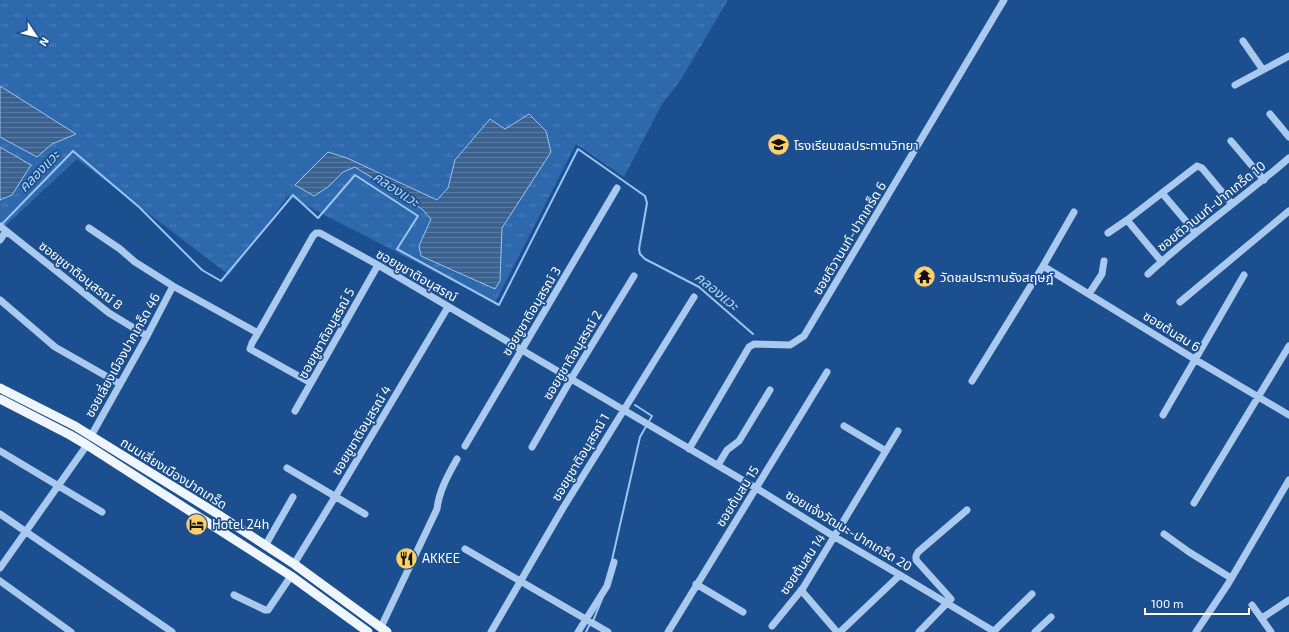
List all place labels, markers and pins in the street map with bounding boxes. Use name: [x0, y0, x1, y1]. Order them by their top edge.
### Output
school or university icon: โรงเรียนชลประทานวิทยา: [765, 132, 791, 158]
place label: โรงเรียนชลประทานวิทยา: [794, 137, 919, 153]
temple icon: วัดชลประทานรังสฤษฎ์: [911, 264, 937, 290]
place label: วัดชลประทานรังสฤษฎ์: [940, 269, 1054, 285]
hotel icon: Hotel 24h: [183, 511, 209, 537]
place label: Hotel 24h: [212, 516, 269, 532]
restaurant icon: AKKEE: [393, 545, 419, 571]
place label: AKKEE: [422, 550, 460, 566]

